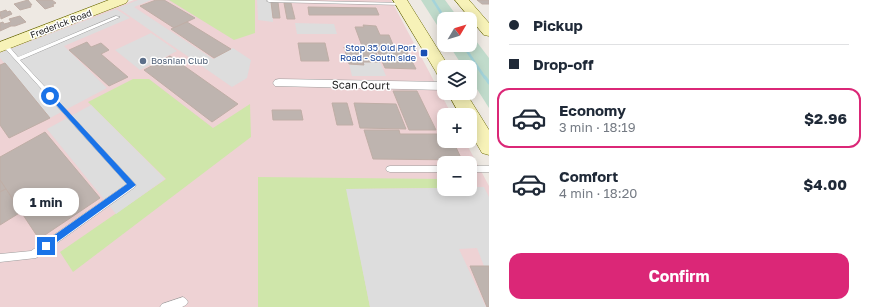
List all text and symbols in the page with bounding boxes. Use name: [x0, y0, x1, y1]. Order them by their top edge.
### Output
street label: Frederick Road: [29, 7, 93, 40]
north arrow: [437, 12, 477, 52]
map controls: [437, 12, 477, 196]
text: Pickup: [533, 16, 583, 34]
place label: Stop 35 Old Port Road - South side: [340, 42, 416, 63]
marker: Stop 35 Old Port Road - South side: [419, 48, 429, 58]
place label: Bosnian Club: [151, 55, 208, 66]
text: Drop-off: [533, 55, 593, 73]
marker: Bosnian Club: [138, 56, 148, 66]
button: layers: [437, 60, 477, 100]
street label: Scan Court: [332, 77, 390, 92]
route start: [41, 87, 59, 105]
icon: car: [511, 100, 547, 136]
text: Economy: [559, 101, 626, 119]
button: +: [437, 108, 477, 148]
text: $2.96: [804, 109, 847, 127]
text: 3 min · 18:19: [559, 119, 636, 135]
button: −: [437, 156, 477, 196]
icon: car: [511, 166, 547, 202]
text: Comfort: [559, 167, 618, 185]
text: $4.00: [803, 175, 847, 193]
text: 4 min · 18:20: [559, 185, 637, 201]
callout: 1 min: [13, 188, 79, 216]
text: 1 min: [30, 194, 62, 210]
route end: [37, 237, 55, 255]
button: Confirm: [509, 253, 849, 299]

